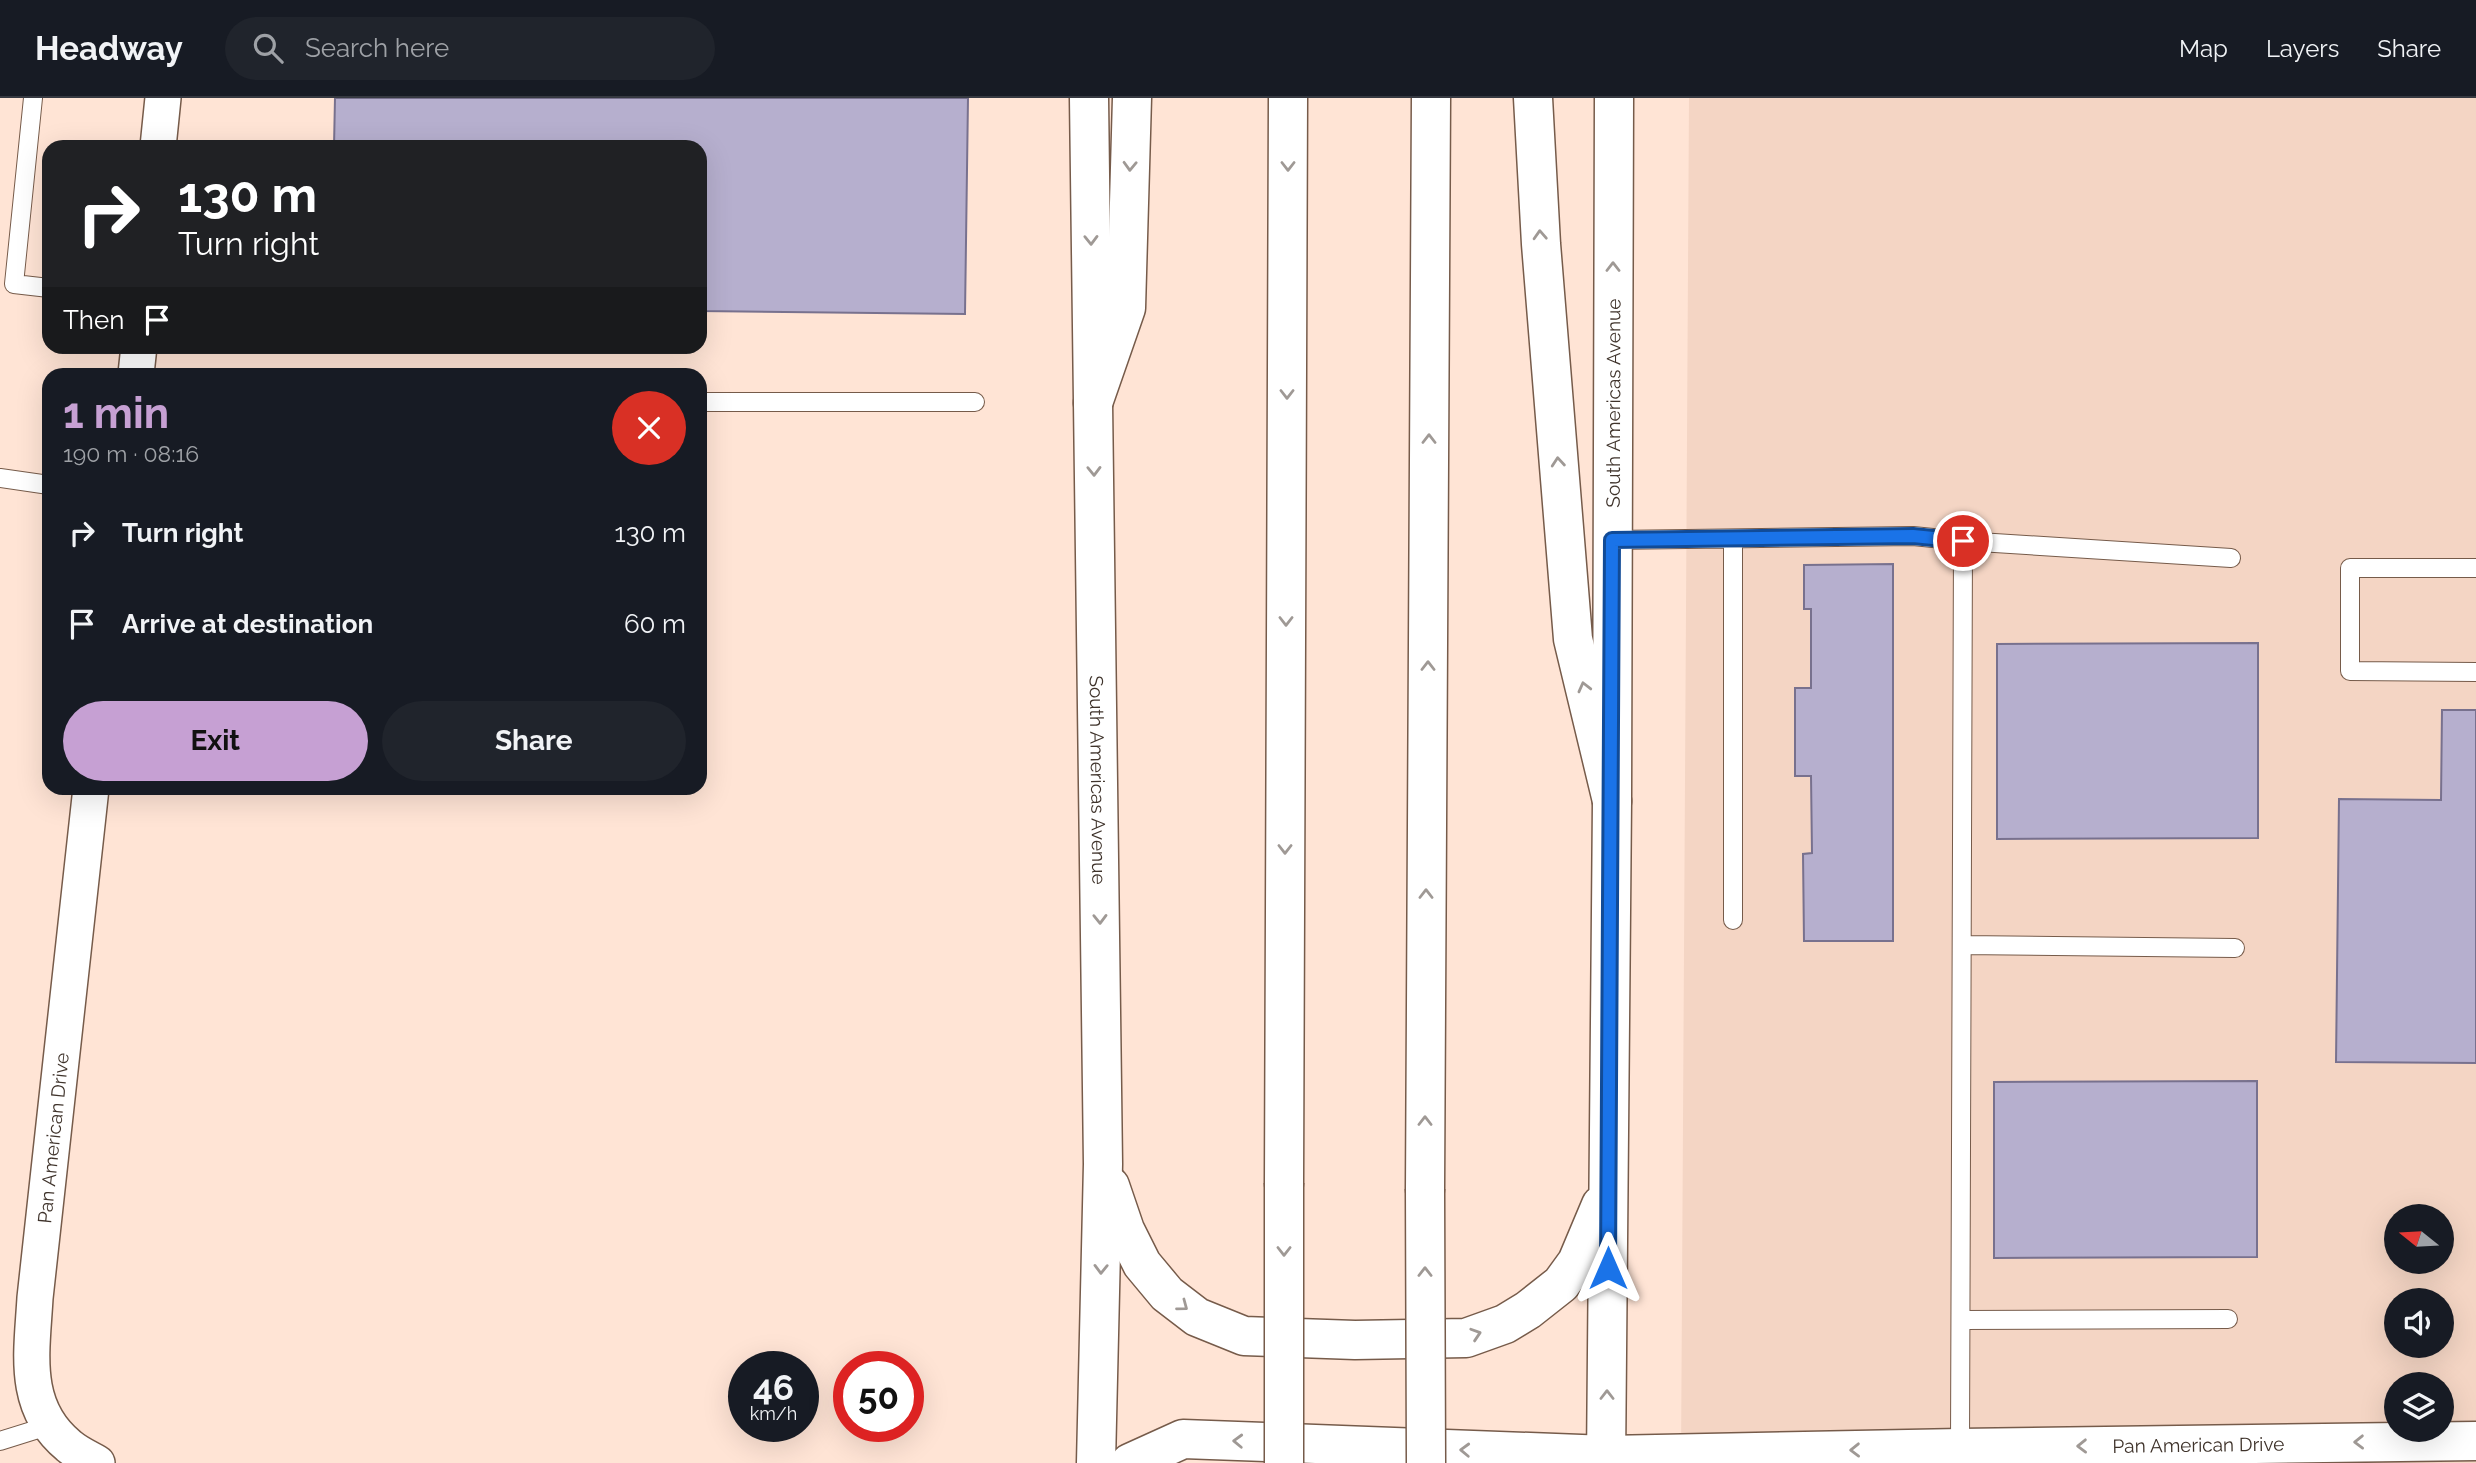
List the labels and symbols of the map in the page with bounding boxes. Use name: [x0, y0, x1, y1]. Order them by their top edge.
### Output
one-way arrow: [1122, 161, 1138, 172]
one-way arrow: [1280, 161, 1296, 172]
one-way arrow: [1533, 229, 1548, 240]
one-way arrow: [1083, 235, 1099, 245]
one-way arrow: [1605, 262, 1621, 272]
street label: South Americas Avenue: [1602, 298, 1624, 508]
one-way arrow: [1279, 389, 1295, 399]
one-way arrow: [1421, 433, 1437, 444]
one-way arrow: [1551, 456, 1566, 467]
one-way arrow: [1086, 467, 1102, 477]
pin: [1933, 511, 1993, 571]
one-way arrow: [1278, 616, 1294, 627]
one-way arrow: [1420, 661, 1436, 671]
street label: South Americas Avenue: [1086, 675, 1110, 885]
one-way arrow: [1578, 681, 1592, 693]
one-way arrow: [1277, 844, 1293, 854]
one-way arrow: [1418, 888, 1434, 899]
one-way arrow: [1092, 915, 1108, 925]
street label: Pan American Drive: [33, 1051, 73, 1225]
one-way arrow: [1417, 1115, 1433, 1126]
north arrow: [2384, 1204, 2454, 1274]
position arrow: [1571, 1231, 1645, 1305]
one-way arrow: [1276, 1246, 1292, 1257]
one-way arrow: [1093, 1264, 1108, 1275]
one-way arrow: [1417, 1267, 1433, 1277]
one-way arrow: [1175, 1298, 1188, 1311]
one-way arrow: [1469, 1328, 1481, 1342]
speed limit sign: 50: [833, 1351, 924, 1442]
one-way arrow: [1599, 1389, 1615, 1400]
street label: Pan American Drive: [2112, 1433, 2284, 1457]
one-way arrow: [1232, 1434, 1243, 1449]
one-way arrow: [2353, 1435, 2364, 1450]
one-way arrow: [2077, 1438, 2087, 1454]
one-way arrow: [1459, 1442, 1470, 1457]
one-way arrow: [1849, 1442, 1860, 1457]

